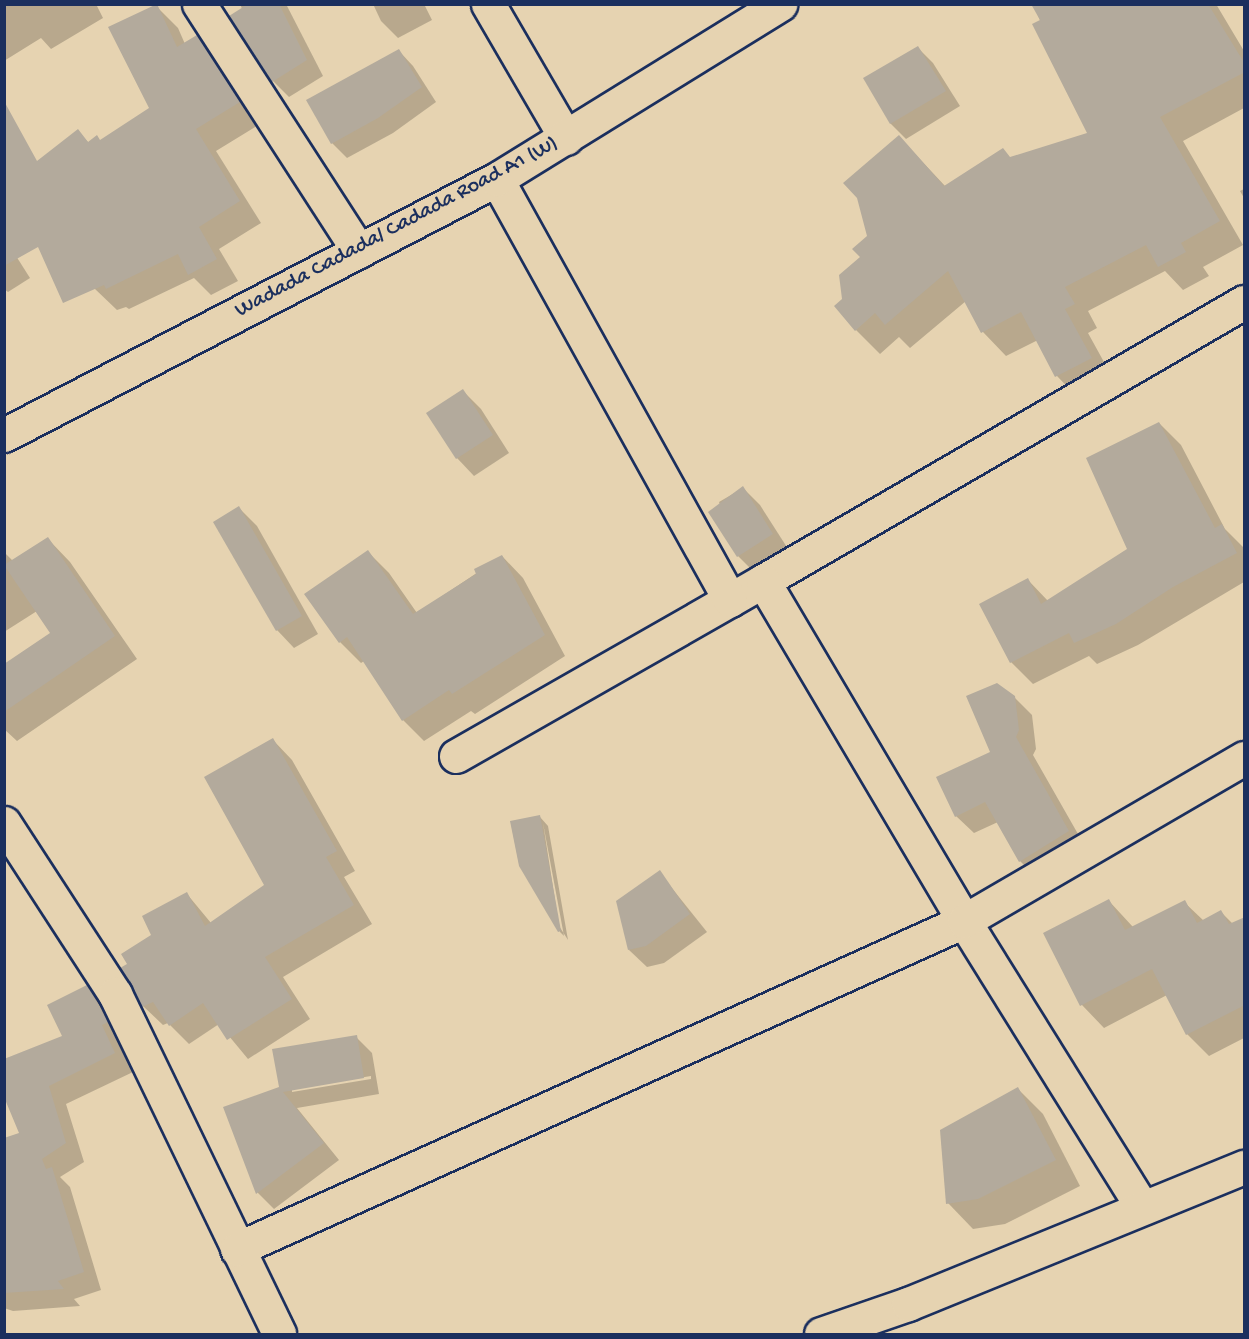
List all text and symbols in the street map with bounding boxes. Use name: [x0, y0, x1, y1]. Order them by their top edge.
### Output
street label: Wadada Cadada/ Cadada Road A1 (W): [231, 131, 563, 325]

